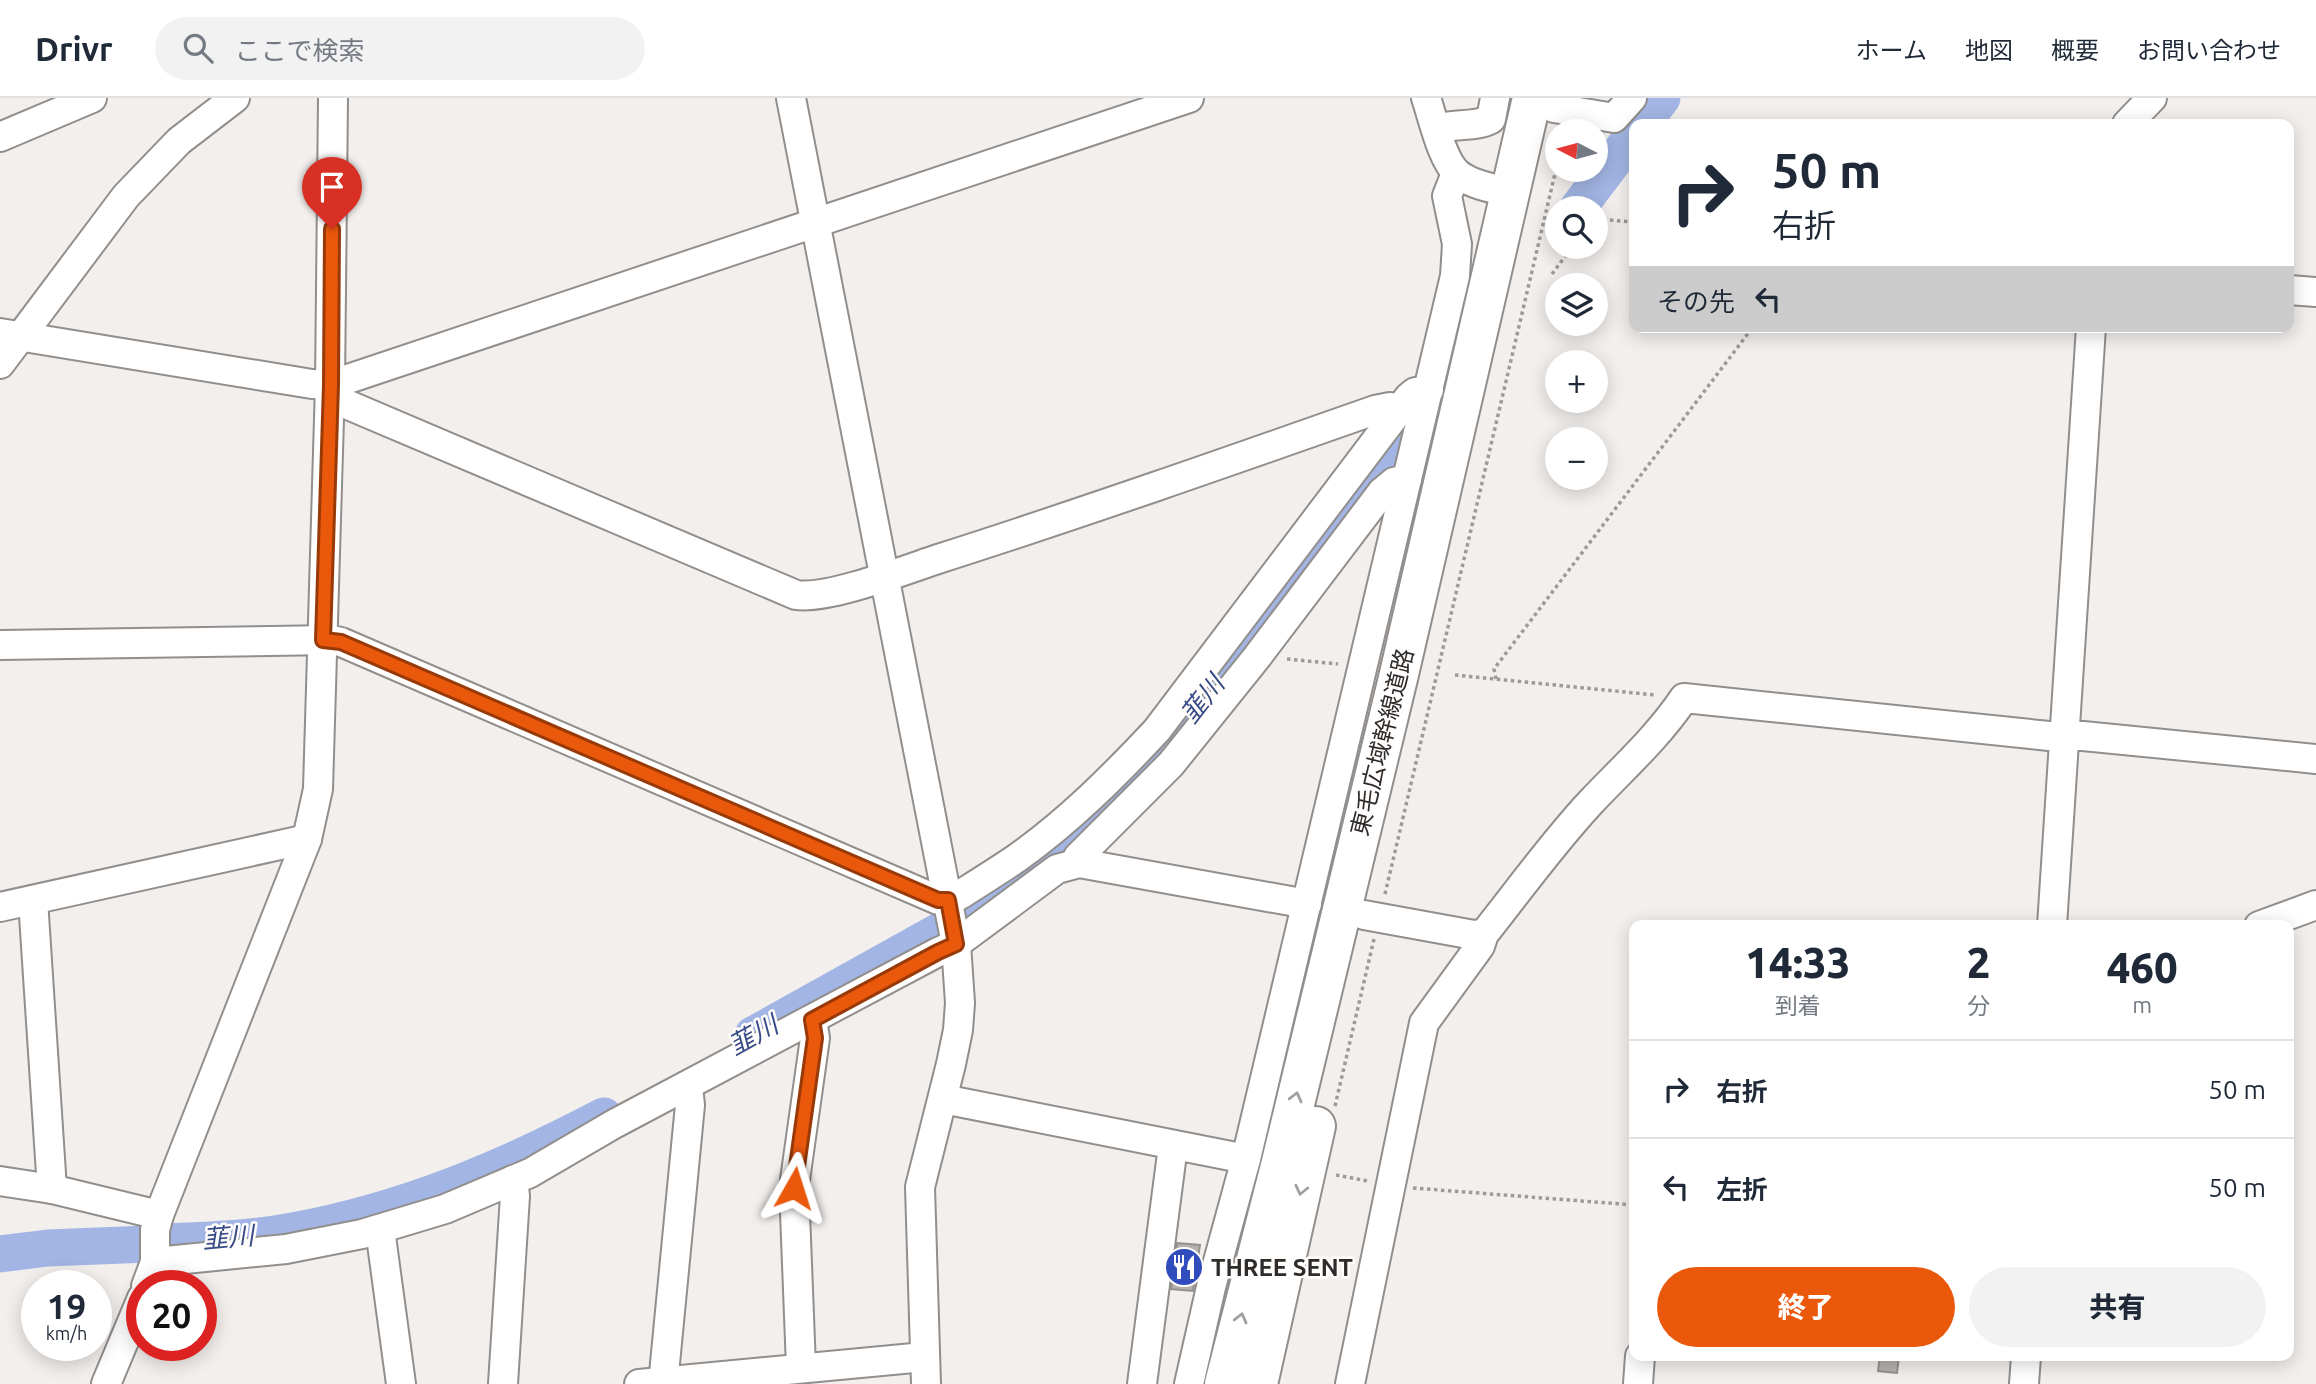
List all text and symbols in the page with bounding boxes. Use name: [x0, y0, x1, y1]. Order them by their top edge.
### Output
search box: [155, 17, 645, 80]
icon: search: [179, 29, 217, 67]
text: Drivr: [35, 30, 113, 67]
text: ここで検索: [235, 36, 365, 65]
text: ホーム: [1856, 37, 1927, 64]
text: 地図: [1965, 37, 2013, 64]
text: 概要: [2051, 37, 2099, 64]
text: お問い合わせ: [2137, 37, 2281, 64]
north arrow: [1545, 119, 1608, 182]
map controls: [1545, 119, 1608, 490]
text: 50 m: [1772, 142, 1881, 197]
icon: right: [1657, 147, 1748, 238]
pin: [302, 157, 362, 229]
icon: arrive: [313, 168, 351, 206]
button: search: [1545, 196, 1608, 259]
text: 右折: [1772, 207, 1836, 243]
button: layers: [1545, 273, 1608, 336]
icon: left: [1749, 280, 1787, 318]
text: その先: [1657, 287, 1735, 316]
button: +: [1545, 350, 1608, 413]
button: −: [1545, 427, 1608, 490]
street label: 東毛広域幹線道路: [1346, 646, 1418, 838]
water label: 韮川: [1175, 667, 1231, 728]
text: 14:33: [1745, 939, 1850, 986]
text: 2: [1967, 939, 1990, 986]
text: 460: [2107, 944, 2178, 991]
text: m: [2132, 992, 2152, 1017]
text: 到着: [1775, 993, 1821, 1018]
text: 分: [1967, 993, 1990, 1018]
water label: 韮川: [723, 1008, 785, 1060]
icon: right: [1657, 1070, 1695, 1108]
text: 50 m: [2208, 1075, 2266, 1104]
text: 右折: [1716, 1077, 1768, 1106]
one-way arrow: [1288, 1091, 1302, 1103]
position arrow: [757, 1151, 831, 1225]
icon: left: [1657, 1168, 1695, 1206]
text: 50 m: [2208, 1173, 2266, 1202]
text: 左折: [1716, 1175, 1768, 1204]
one-way arrow: [1295, 1184, 1310, 1196]
water label: 韮川: [201, 1220, 258, 1254]
restaurant icon: THREE SENT: [1163, 1246, 1205, 1288]
place label: THREE SENT: [1211, 1254, 1353, 1281]
button: 終了: [1657, 1267, 1955, 1347]
button: 共有: [1969, 1267, 2266, 1347]
speed limit sign: 20: [126, 1270, 217, 1361]
text: 19: [47, 1286, 86, 1326]
one-way arrow: [1233, 1312, 1247, 1324]
text: km/h: [46, 1323, 87, 1343]

